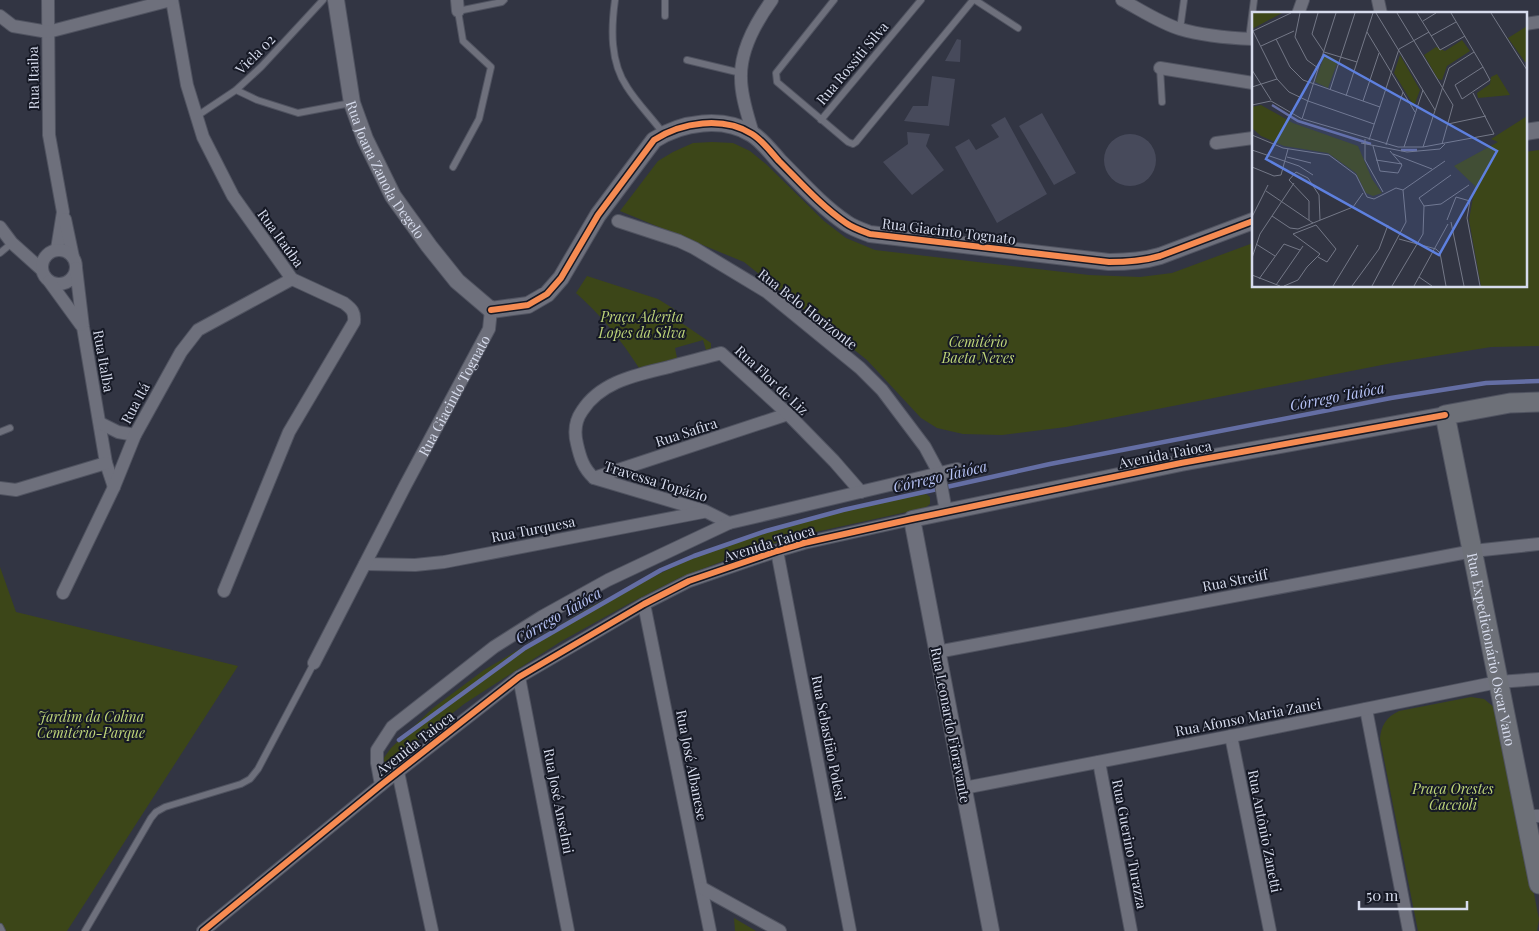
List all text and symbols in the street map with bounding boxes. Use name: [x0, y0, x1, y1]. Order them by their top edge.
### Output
inset map: [1252, 12, 1526, 288]
street label: Rua Rossiti Silva: [812, 18, 892, 108]
street label: Viela 02: [230, 30, 279, 79]
street label: Rua Itaiba: [23, 46, 43, 110]
street label: Rua Joana Zanola Degelo: [342, 98, 430, 242]
street label: Rua Itaúba: [254, 205, 308, 271]
street label: Rua Giacinto Tognato: [881, 213, 1017, 249]
street label: Rua Belo Horizonte: [754, 264, 862, 354]
park label: Praça Aderita Lopes da Silva: [598, 307, 685, 342]
street label: Rua Italba: [89, 328, 119, 394]
street label: Rua Giacinto Tognato: [413, 331, 494, 459]
park label: Cemitério Baeta Neves: [941, 332, 1015, 367]
street label: Rua Flor de Liz: [731, 341, 813, 419]
water label: Córrego Taióca: [1288, 377, 1386, 415]
street label: Rua Itá: [116, 379, 154, 427]
street label: Rua Safira: [653, 413, 719, 451]
street label: Avenida Taioca: [1116, 436, 1213, 473]
water label: Córrego Taióca: [891, 455, 989, 497]
street label: Travessa Topázio: [602, 456, 710, 506]
street label: Rua Turquesa: [489, 512, 577, 546]
street label: Avenida Taioca: [720, 520, 817, 566]
street label: Rua Expedicionário Oscar Vano: [1463, 551, 1521, 748]
street label: Rua Streiff: [1201, 564, 1271, 596]
water label: Córrego Taióca: [511, 582, 605, 648]
street label: Rua Leonardo Fioravante: [927, 646, 975, 804]
street label: Rua Sebastião Polesi: [808, 674, 850, 802]
street label: Rua Afonso Maria Zanei: [1173, 694, 1323, 740]
park label: Jardim da Colina Cemitério-Parque: [37, 707, 145, 742]
street label: Avenida Taioca: [371, 707, 458, 780]
street label: Rua José Albanese: [672, 708, 712, 822]
street label: Rua José Anselmi: [539, 747, 579, 855]
street label: Rua Antônio Zanetti: [1244, 768, 1286, 894]
street label: Rua Guerino Turazza: [1108, 778, 1152, 910]
park label: Praça Orestes Caccioli: [1411, 779, 1494, 814]
scale bar: [1359, 878, 1466, 910]
text: 50 m: [1366, 885, 1399, 905]

